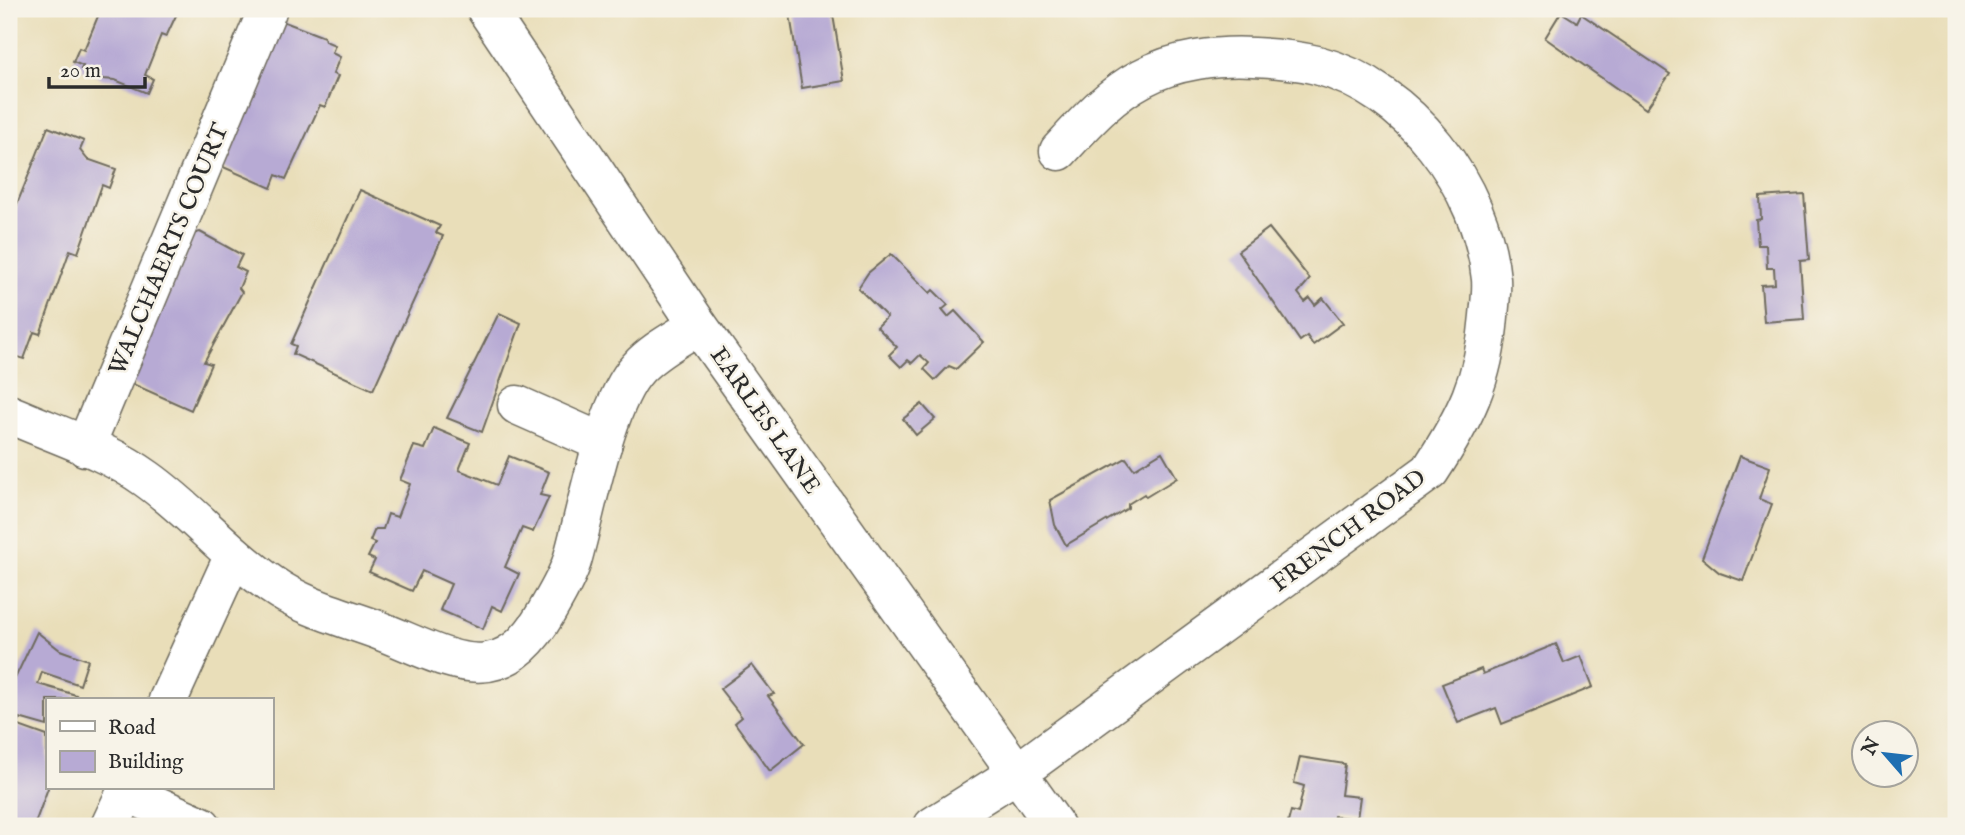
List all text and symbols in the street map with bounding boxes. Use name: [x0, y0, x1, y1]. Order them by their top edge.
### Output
scale bar: [49, 46, 145, 90]
text: 20 m: [60, 58, 101, 85]
street label: WALCHAERTS COURT: [102, 118, 237, 380]
street label: EARLES LANE: [702, 341, 827, 501]
street label: FRENCH ROAD: [1265, 463, 1433, 600]
legend: [46, 698, 273, 790]
text: Road: [108, 715, 156, 742]
north arrow: [1850, 720, 1920, 790]
text: N: [1857, 734, 1886, 761]
text: Building: [108, 749, 184, 776]

